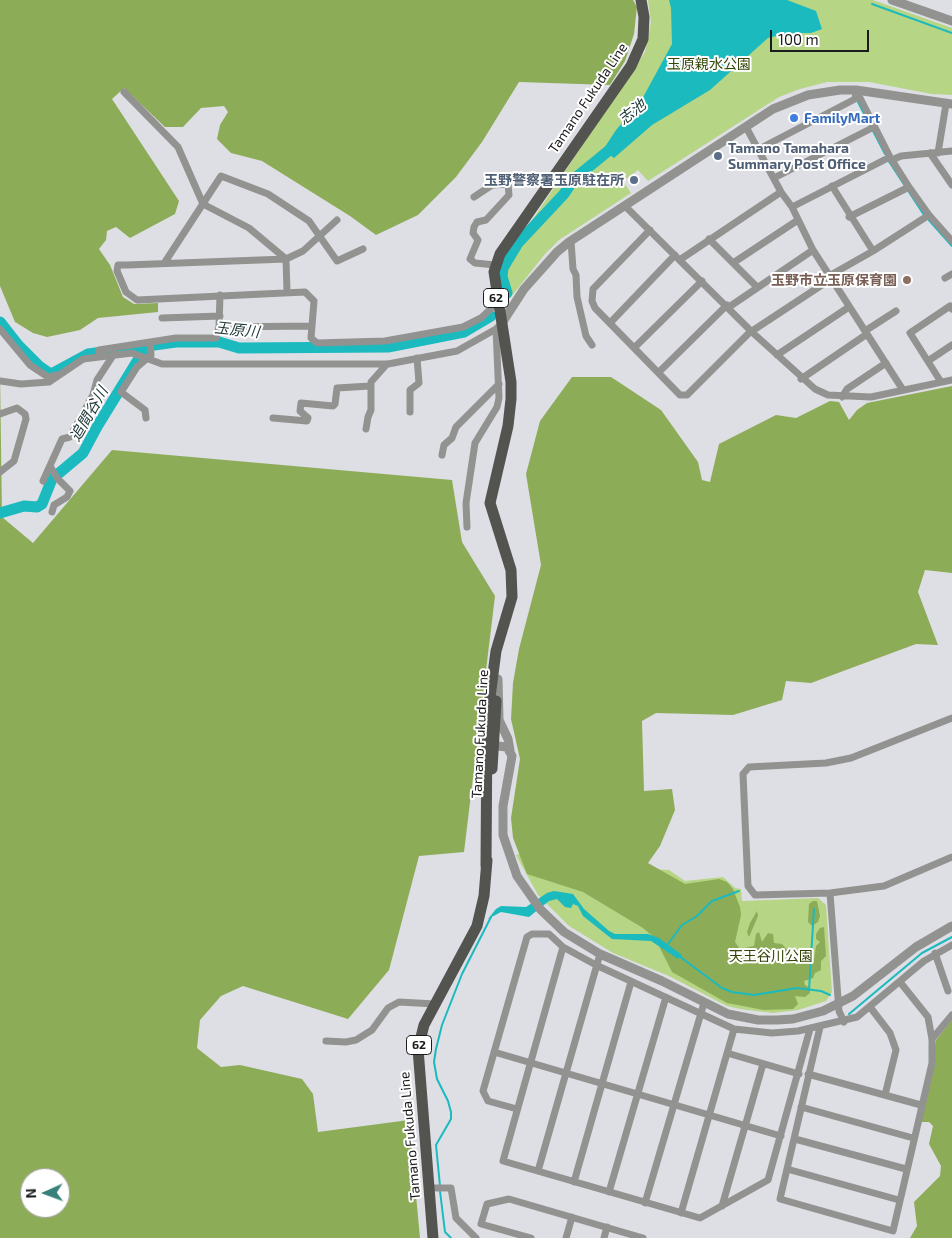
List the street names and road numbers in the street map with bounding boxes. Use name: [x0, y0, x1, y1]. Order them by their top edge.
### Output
street label: Tamano Fukuda Line: [545, 40, 631, 156]
road number: 62: [484, 288, 508, 308]
street label: Tamano Fukuda Line: [468, 669, 492, 799]
road number: 62: [406, 1036, 432, 1054]
street label: Tamano Fukuda Line: [396, 1071, 424, 1201]

